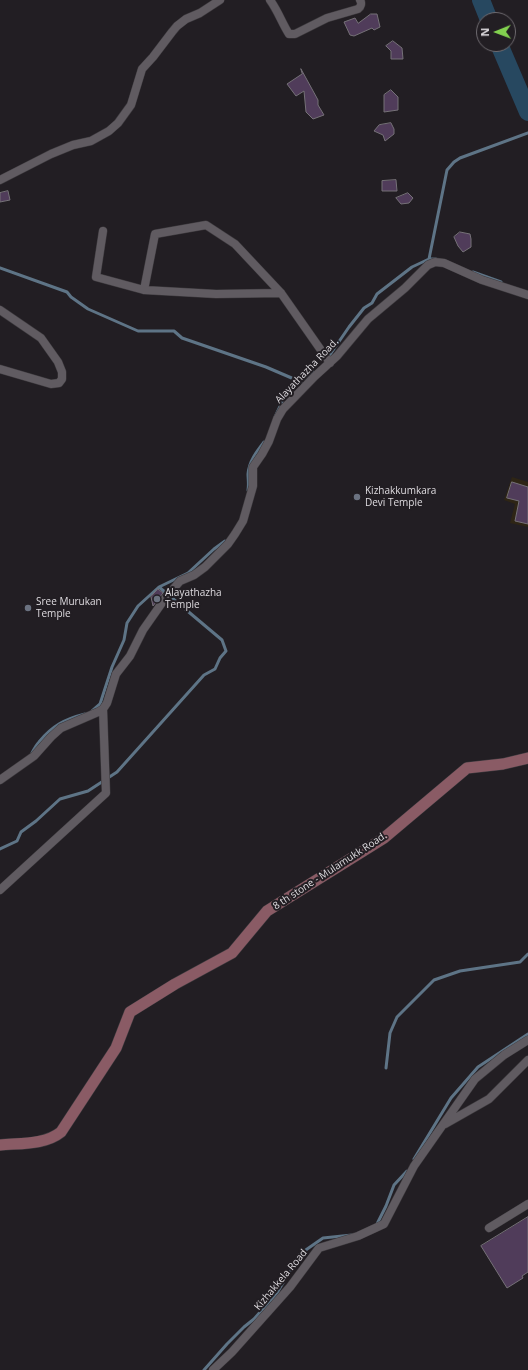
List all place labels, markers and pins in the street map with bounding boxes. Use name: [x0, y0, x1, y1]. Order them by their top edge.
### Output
place label: Kizhakkumkara Devi Temple: [365, 485, 436, 508]
marker: Kizhakkumkara Devi Temple: [352, 492, 362, 502]
place label: Alayathazha Temple: [165, 587, 222, 610]
marker: Alayathazha Temple: [152, 594, 162, 604]
place label: Sree Murukan Temple: [36, 596, 102, 620]
marker: Sree Murukan Temple: [23, 603, 33, 613]

